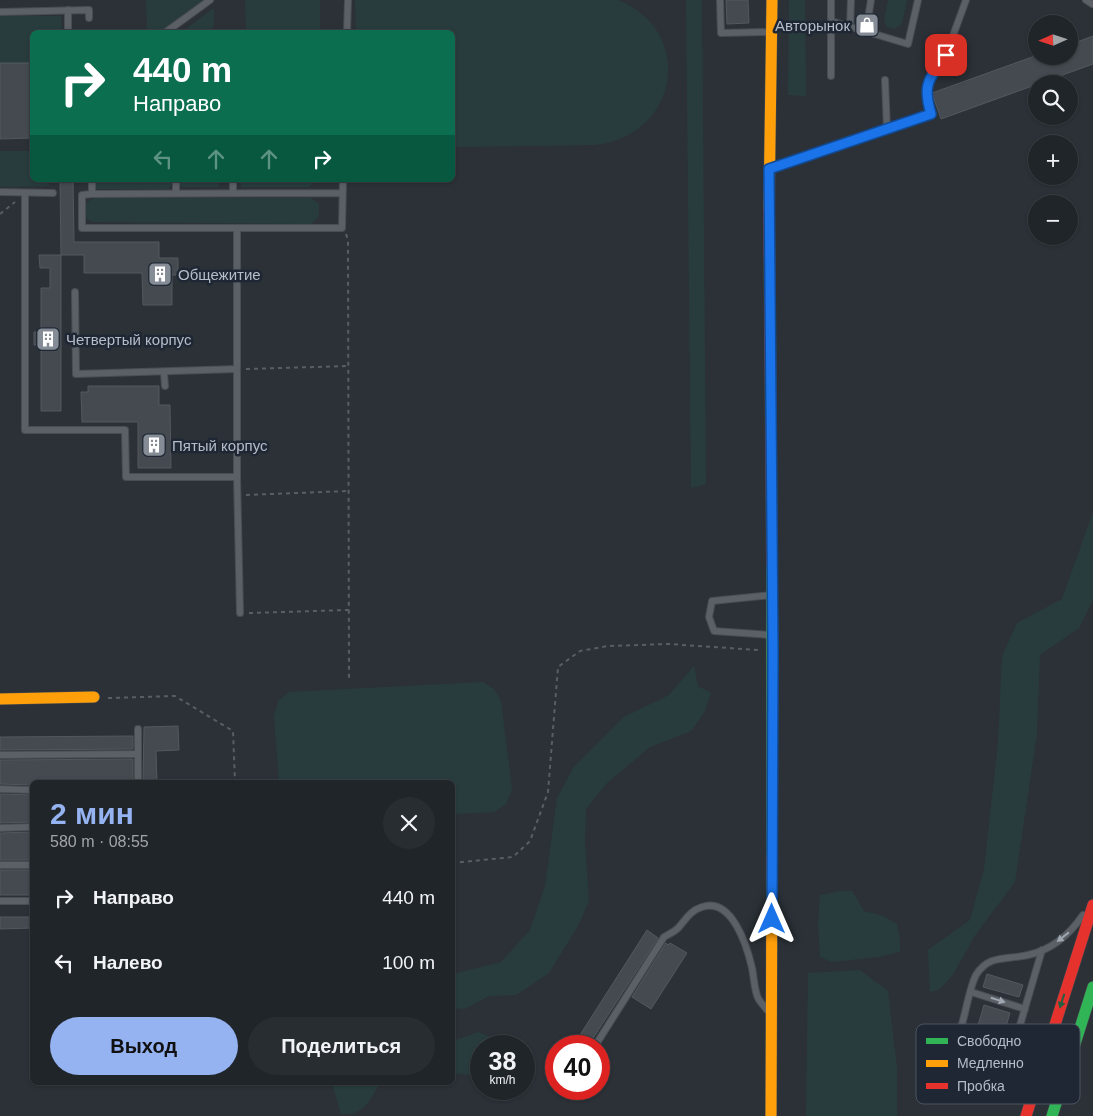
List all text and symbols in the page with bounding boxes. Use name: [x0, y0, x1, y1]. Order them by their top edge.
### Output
shop icon: Авторынок: [854, 12, 880, 38]
north arrow: [1028, 15, 1078, 65]
map controls: [1028, 15, 1078, 245]
place label: Авторынок: [775, 17, 850, 34]
pin: [925, 34, 967, 76]
icon: arrive: [932, 41, 960, 69]
icon: right: [50, 50, 115, 115]
text: 440 m: [133, 50, 232, 89]
button: search: [1028, 75, 1078, 125]
text: Направо: [133, 91, 221, 116]
button: +: [1028, 135, 1078, 185]
icon: left: [149, 145, 177, 173]
icon: ahead: [202, 145, 230, 173]
icon: ahead: [255, 145, 283, 173]
icon: right: [308, 145, 336, 173]
button: −: [1028, 195, 1078, 245]
building icon: Общежитие: [147, 261, 173, 287]
place label: Общежитие: [178, 266, 261, 283]
building icon: Четвертый корпус: [35, 326, 61, 352]
place label: Четвертый корпус: [66, 331, 192, 348]
building icon: Пятый корпус: [141, 432, 167, 458]
place label: Пятый корпус: [172, 437, 268, 454]
text: 2 мин: [50, 797, 134, 830]
button: close: [383, 797, 435, 849]
text: 580 m · 08:55: [50, 833, 149, 850]
icon: right: [50, 884, 78, 912]
text: Направо: [93, 887, 174, 908]
text: 440 m: [382, 887, 435, 908]
position arrow: [745, 892, 797, 944]
one-way arrow: [1056, 932, 1070, 942]
icon: left: [50, 949, 78, 977]
text: Налево: [93, 952, 163, 973]
text: 100 m: [382, 952, 435, 973]
one-way arrow: [1057, 994, 1065, 1009]
one-way arrow: [991, 997, 1006, 1005]
button: Выход: [50, 1017, 238, 1075]
button: Поделиться: [248, 1017, 435, 1075]
legend: [916, 1024, 1080, 1104]
text: Свободно: [957, 1033, 1022, 1049]
speed limit sign: 40: [545, 1035, 610, 1100]
text: 38: [489, 1047, 516, 1075]
text: Медленно: [957, 1055, 1024, 1071]
text: km/h: [489, 1073, 516, 1087]
text: Пробка: [957, 1078, 1005, 1094]

